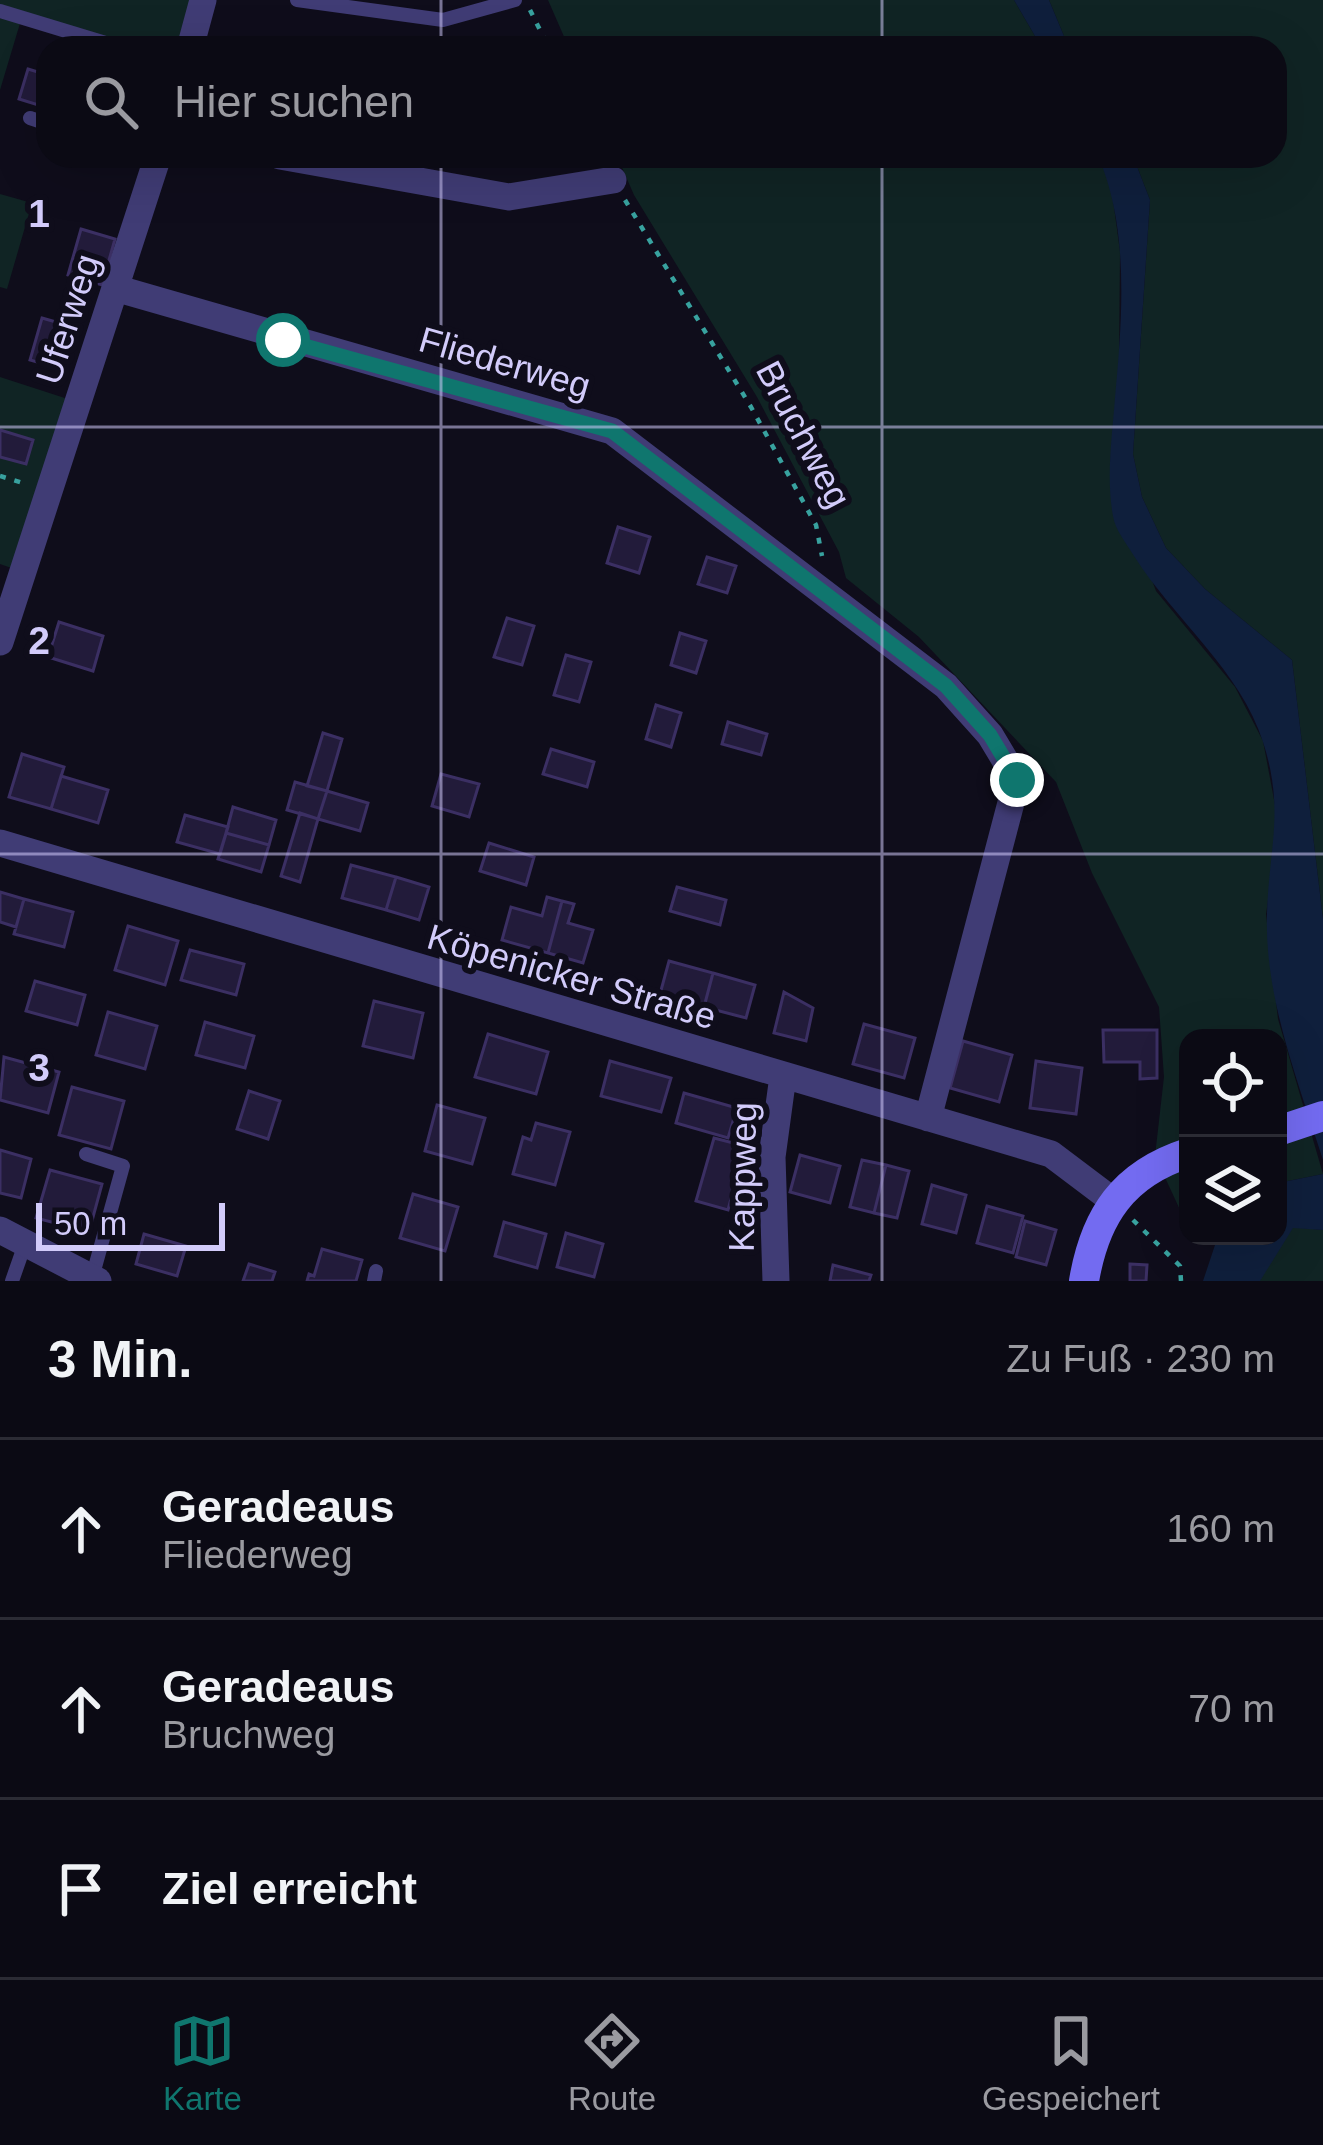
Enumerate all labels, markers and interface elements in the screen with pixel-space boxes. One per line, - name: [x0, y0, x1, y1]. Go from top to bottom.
- search box: [36, 36, 1287, 168]
- icon: search: [78, 69, 144, 135]
- text: Hier suchen: [174, 76, 414, 127]
- text: 1: [28, 192, 50, 235]
- street label: Uferweg: [27, 249, 108, 389]
- route start: [256, 313, 310, 367]
- street label: Fliederweg: [415, 319, 595, 406]
- street label: Bruchweg: [748, 354, 859, 515]
- text: 2: [28, 619, 50, 662]
- route end: [990, 753, 1044, 807]
- street label: Köpenicker Straße: [423, 916, 721, 1037]
- map controls: [1179, 1029, 1287, 1245]
- button: locate: [1179, 1029, 1287, 1137]
- text: 3: [28, 1046, 50, 1089]
- street label: Kappweg: [721, 1102, 764, 1252]
- button: layers: [1179, 1137, 1287, 1245]
- scale bar: [36, 1197, 225, 1250]
- text: 50 m: [54, 1205, 127, 1242]
- text: 3 Min.: [48, 1331, 193, 1388]
- text: Zu Fuß · 230 m: [1006, 1337, 1275, 1380]
- text: Geradeaus: [162, 1481, 395, 1532]
- icon: ahead: [48, 1496, 114, 1562]
- text: 160 m: [1167, 1507, 1275, 1550]
- text: Fliederweg: [162, 1533, 353, 1576]
- text: Geradeaus: [162, 1661, 395, 1712]
- icon: ahead: [48, 1676, 114, 1742]
- text: 70 m: [1188, 1687, 1275, 1730]
- text: Bruchweg: [162, 1713, 335, 1756]
- icon: arrive: [48, 1856, 114, 1922]
- text: Ziel erreicht: [162, 1863, 417, 1914]
- tab: Karte: [163, 2008, 242, 2118]
- tab: Route: [568, 2008, 656, 2118]
- tab: Gespeichert: [982, 2008, 1160, 2118]

